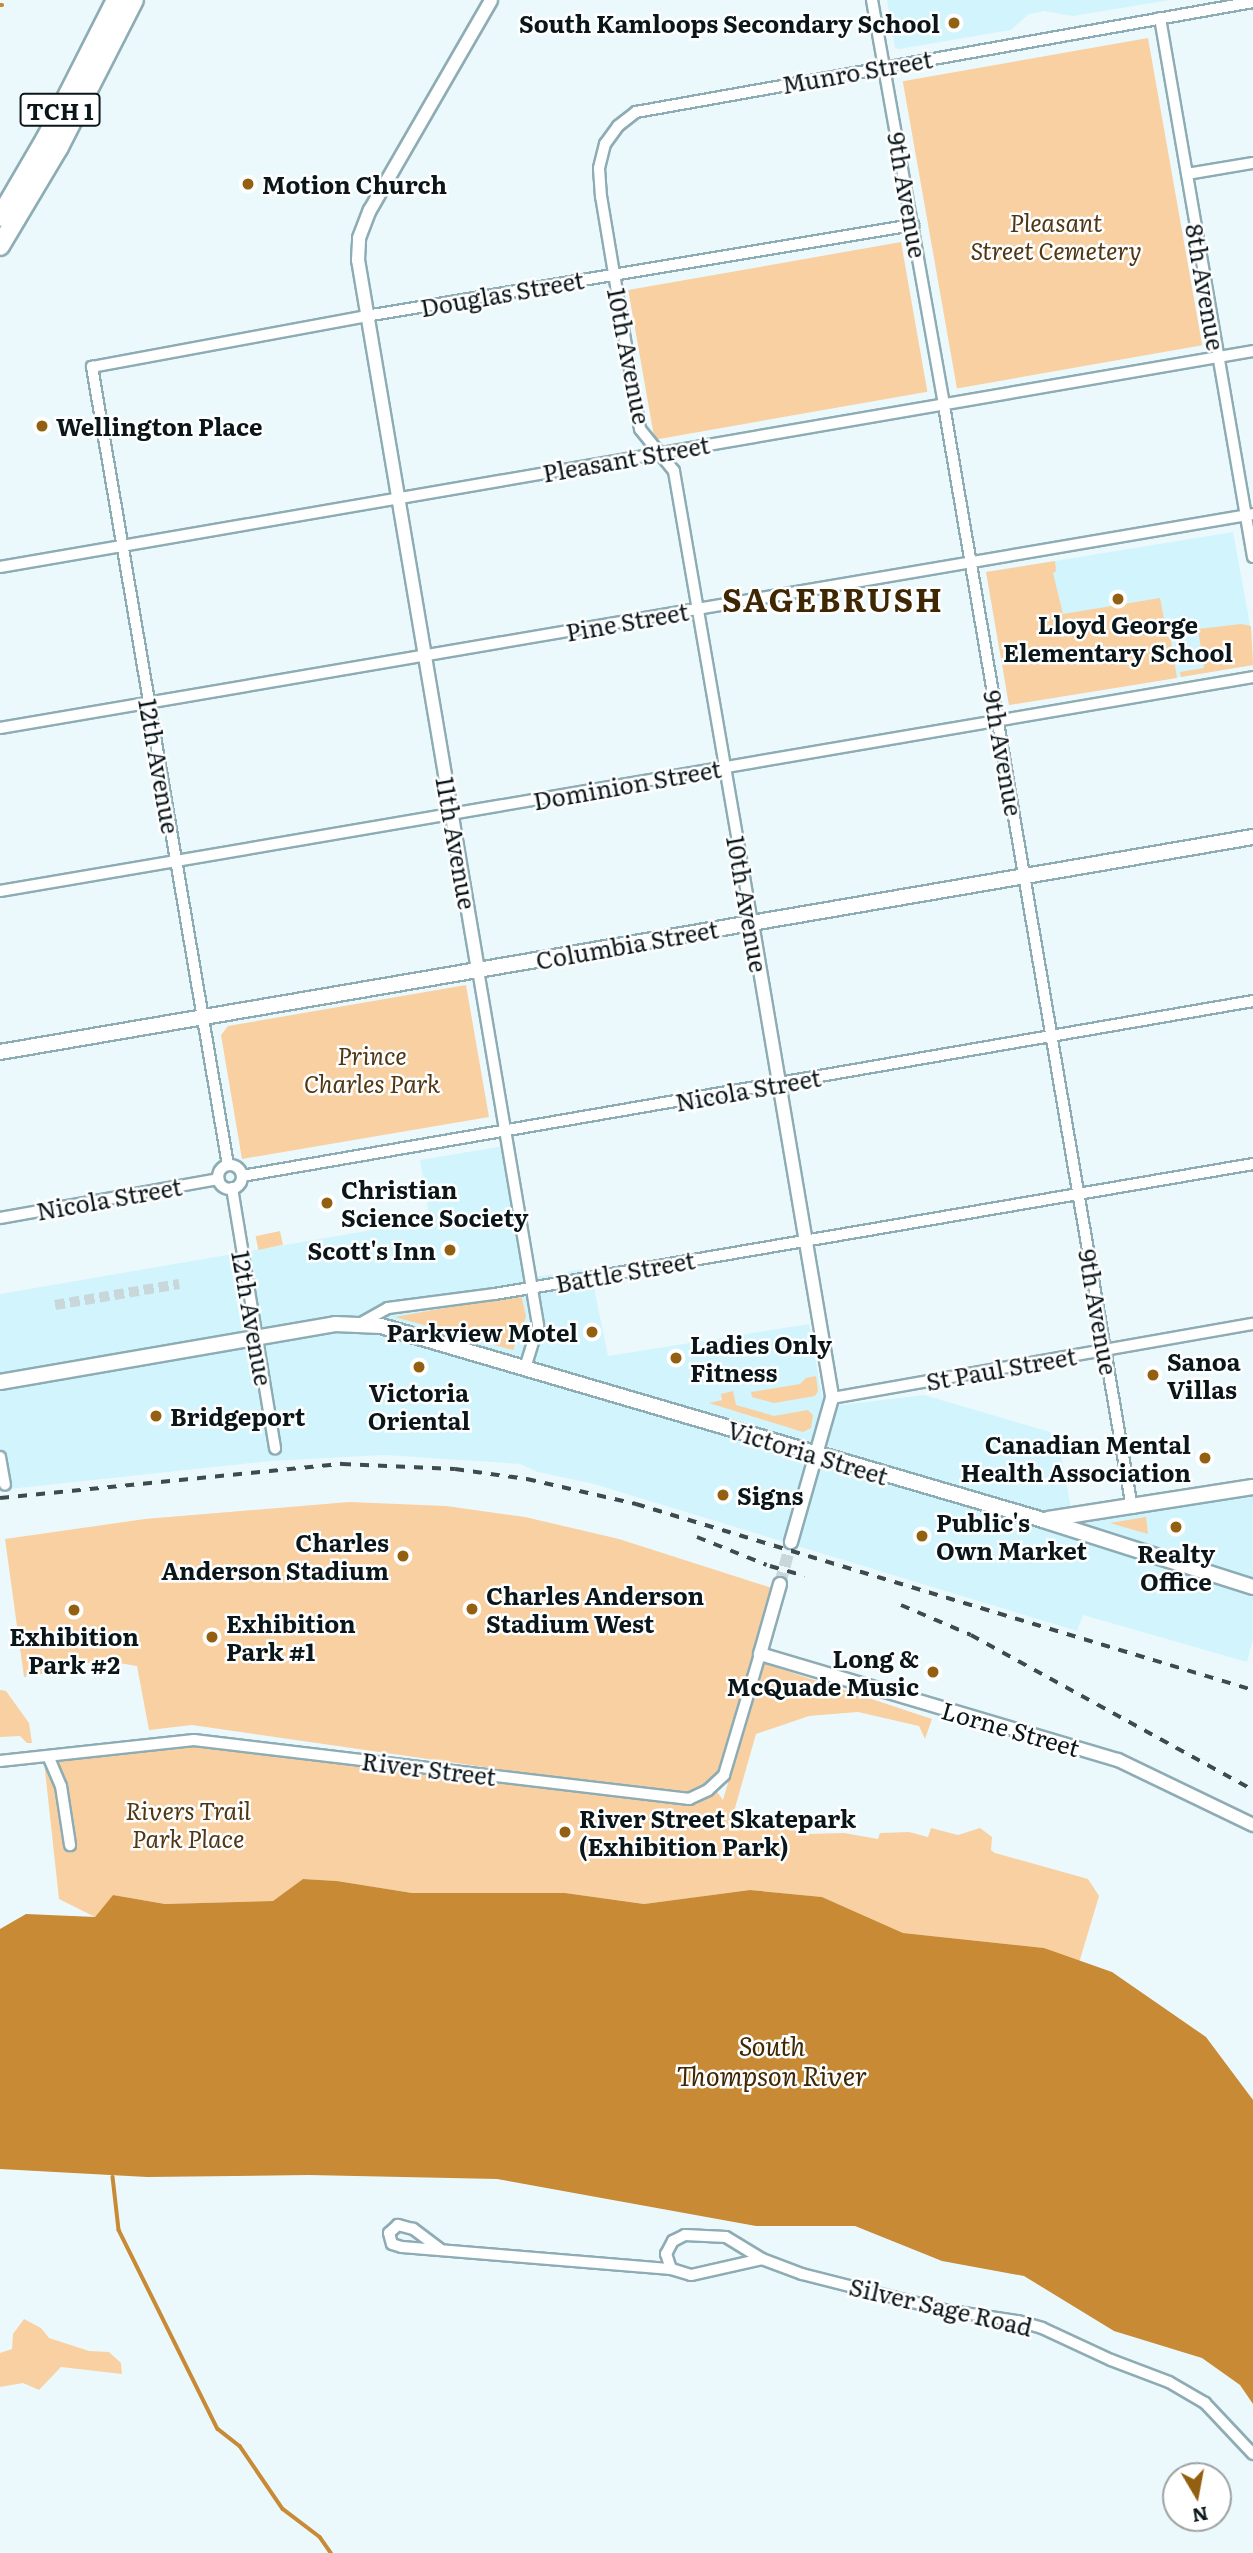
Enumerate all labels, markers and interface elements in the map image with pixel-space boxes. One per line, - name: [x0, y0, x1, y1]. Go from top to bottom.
- place label: South Kamloops Secondary School: [519, 9, 940, 37]
- marker: South Kamloops Secondary School: [946, 15, 962, 31]
- street label: Munro Street: [779, 44, 935, 98]
- road number: TCH 1: [18, 90, 102, 130]
- street label: 9th Avenue: [883, 130, 933, 260]
- place label: Motion Church: [262, 170, 447, 198]
- marker: Motion Church: [240, 176, 256, 192]
- park label: Pleasant Street Cemetery: [970, 208, 1142, 264]
- street label: 8th Avenue: [1181, 222, 1231, 352]
- street label: Douglas Street: [418, 264, 586, 322]
- street label: 10th Avenue: [603, 285, 657, 427]
- place label: Wellington Place: [56, 412, 263, 440]
- marker: Wellington Place: [34, 418, 50, 434]
- street label: Pleasant Street: [540, 429, 712, 487]
- district label: SAGEBRUSH: [723, 579, 943, 617]
- marker: Lloyd George Elementary School: [1110, 591, 1126, 607]
- street label: Pine Street: [563, 596, 691, 646]
- place label: Lloyd George Elementary School: [1003, 610, 1233, 666]
- street label: 9th Avenue: [979, 688, 1029, 818]
- street label: 12th Avenue: [134, 696, 186, 836]
- street label: Dominion Street: [531, 753, 723, 815]
- street label: 11th Avenue: [431, 774, 483, 912]
- street label: 10th Avenue: [722, 833, 774, 975]
- street label: Columbia Street: [533, 914, 721, 974]
- park label: Prince Charles Park: [304, 1041, 440, 1097]
- street label: Nicola Street: [673, 1062, 823, 1116]
- street label: Nicola Street: [34, 1171, 184, 1225]
- place label: Christian Science Society: [341, 1175, 528, 1231]
- marker: Christian Science Society: [319, 1195, 335, 1211]
- place label: Scott's Inn: [308, 1236, 436, 1264]
- marker: Scott's Inn: [442, 1242, 458, 1258]
- street label: Battle Street: [553, 1245, 697, 1297]
- street label: 9th Avenue: [1074, 1247, 1124, 1377]
- street label: 12th Avenue: [227, 1248, 279, 1388]
- place label: Parkview Motel: [387, 1318, 578, 1346]
- marker: Parkview Motel: [584, 1324, 600, 1340]
- place label: Ladies Only Fitness: [690, 1330, 832, 1386]
- street label: St Paul Street: [924, 1341, 1078, 1395]
- place label: Sanoa Villas: [1167, 1347, 1241, 1403]
- marker: Ladies Only Fitness: [668, 1350, 684, 1366]
- marker: Victoria Oriental: [411, 1359, 427, 1375]
- marker: Sanoa Villas: [1145, 1367, 1161, 1383]
- place label: Victoria Oriental: [368, 1378, 470, 1434]
- place label: Bridgeport: [170, 1402, 305, 1430]
- marker: Bridgeport: [148, 1408, 164, 1424]
- street label: Victoria Street: [724, 1414, 892, 1490]
- place label: Canadian Mental Health Association: [961, 1430, 1191, 1486]
- marker: Canadian Mental Health Association: [1197, 1450, 1213, 1466]
- place label: Signs: [737, 1481, 803, 1509]
- marker: Signs: [715, 1487, 731, 1503]
- place label: Public's Own Market: [936, 1508, 1087, 1564]
- marker: Realty Office: [1168, 1519, 1184, 1535]
- place label: Charles Anderson Stadium: [161, 1528, 389, 1584]
- marker: Public's Own Market: [914, 1528, 930, 1544]
- place label: Realty Office: [1137, 1539, 1215, 1595]
- marker: Charles Anderson Stadium: [395, 1548, 411, 1564]
- place label: Charles Anderson Stadium West: [486, 1581, 704, 1637]
- marker: Charles Anderson Stadium West: [464, 1601, 480, 1617]
- marker: Exhibition Park #2: [66, 1602, 82, 1618]
- place label: Exhibition Park #1: [226, 1609, 356, 1665]
- place label: Exhibition Park #2: [9, 1622, 139, 1678]
- marker: Exhibition Park #1: [204, 1629, 220, 1645]
- place label: Long & McQuade Music: [727, 1644, 919, 1700]
- marker: Long & McQuade Music: [925, 1664, 941, 1680]
- street label: Lorne Street: [939, 1695, 1083, 1761]
- street label: River Street: [360, 1745, 498, 1791]
- park label: Rivers Trail Park Place: [125, 1796, 251, 1852]
- place label: River Street Skatepark (Exhibition Park): [579, 1804, 856, 1860]
- marker: River Street Skatepark (Exhibition Park): [557, 1824, 573, 1840]
- water label: South Thompson River: [677, 2029, 867, 2090]
- street label: Silver Sage Road: [847, 2271, 1035, 2341]
- north arrow: [1162, 2462, 1232, 2532]
- text: N: [1190, 2501, 1211, 2531]

